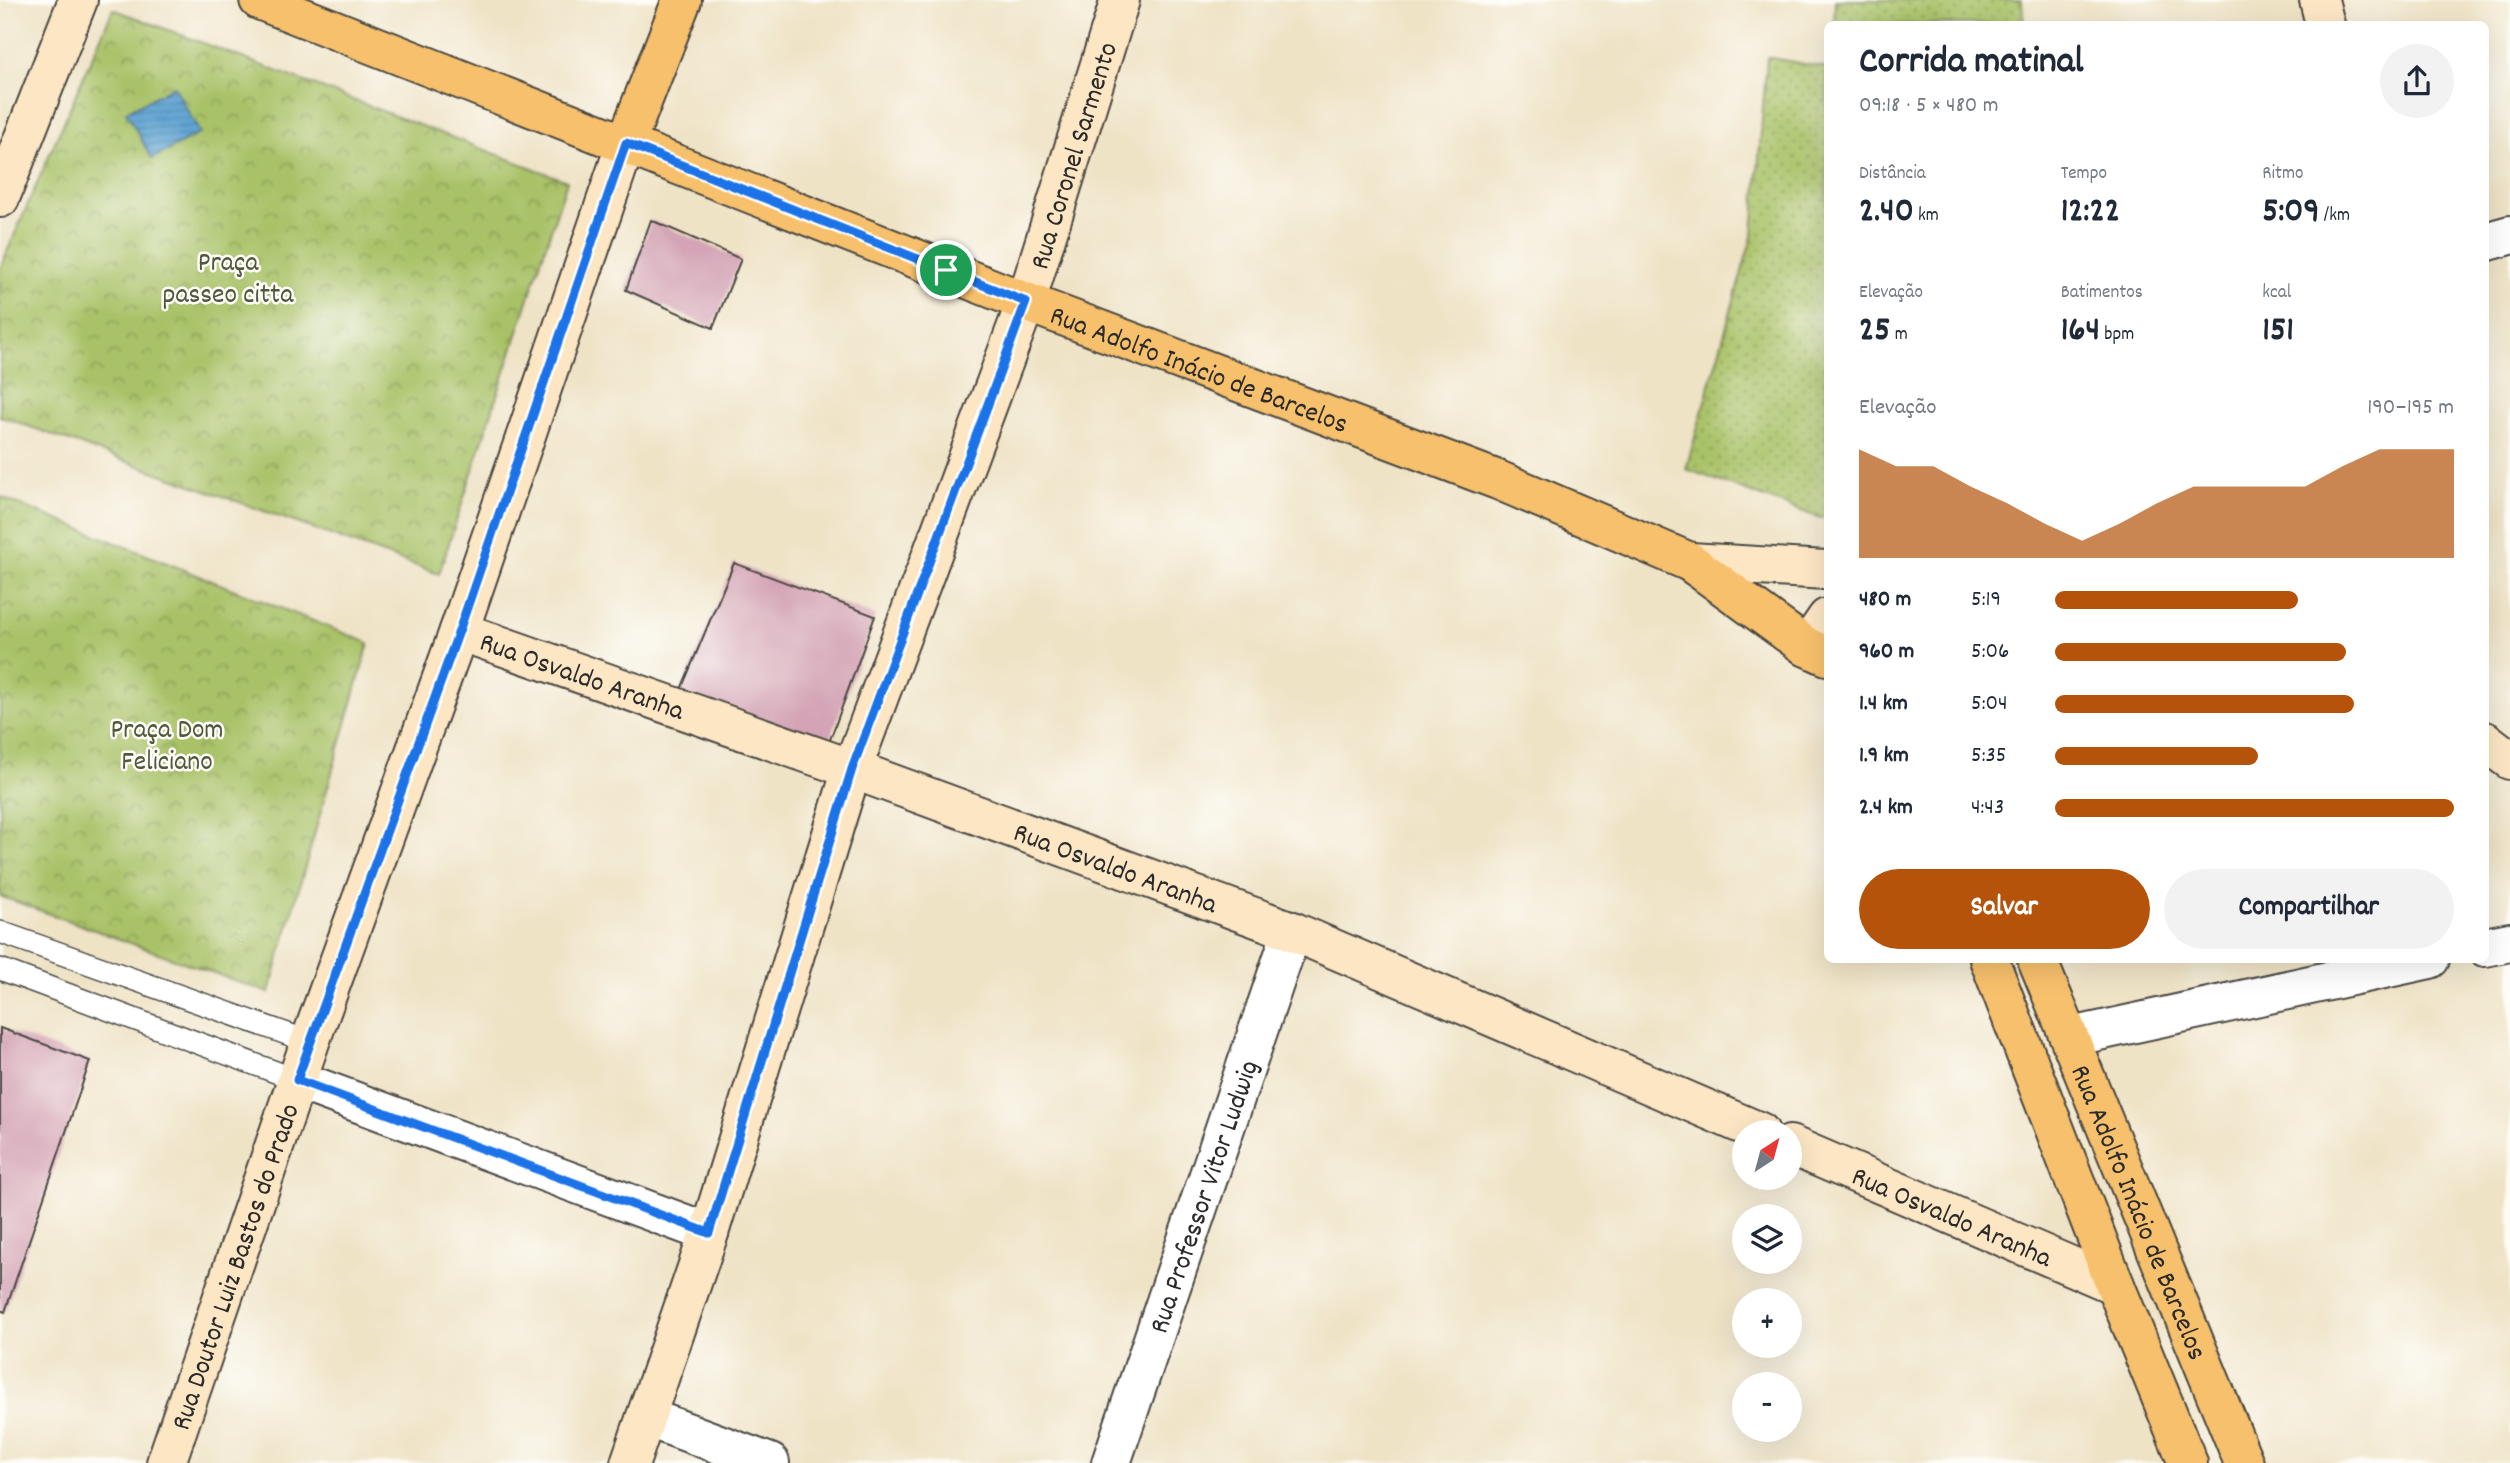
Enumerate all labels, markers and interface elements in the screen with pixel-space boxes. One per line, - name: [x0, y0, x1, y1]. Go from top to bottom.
- text: Corrida matinal: [1859, 36, 2084, 91]
- street label: Rua Coronel Sarmento: [1022, 38, 1131, 275]
- button: share: [2380, 44, 2454, 118]
- text: 09:18 · 5 × 480 m: [1859, 90, 1998, 123]
- text: Distância: [1859, 161, 1926, 188]
- text: Tempo: [2061, 161, 2107, 188]
- text: Ritmo: [2262, 161, 2304, 188]
- text: 2.40: [1859, 188, 1914, 238]
- text: 12:22: [2061, 188, 2120, 238]
- text: 5:09: [2262, 188, 2319, 238]
- text: km: [1914, 203, 1939, 230]
- text: /km: [2319, 203, 2350, 230]
- pin: [916, 240, 976, 300]
- park label: Praça passeo citta: [163, 245, 294, 317]
- icon: arrive: [927, 251, 965, 289]
- text: Elevação: [1859, 280, 1923, 307]
- text: Batimentos: [2061, 280, 2143, 307]
- text: kcal: [2262, 280, 2291, 307]
- street label: Rua Adolfo Inácio de Barcelos: [1043, 298, 1353, 447]
- text: 25: [1859, 307, 1891, 357]
- text: 164: [2061, 307, 2100, 357]
- text: 151: [2262, 307, 2294, 357]
- text: m: [1891, 322, 1908, 349]
- text: bpm: [2100, 322, 2134, 349]
- text: Elevação: [1859, 392, 1936, 425]
- text: 190–195 m: [2367, 392, 2454, 425]
- text: 480 m: [1859, 584, 1911, 617]
- text: 5:19: [1971, 584, 2001, 617]
- street label: Rua Osvaldo Aranha: [473, 625, 690, 734]
- text: 960 m: [1859, 636, 1914, 669]
- text: 5:06: [1971, 636, 2009, 669]
- text: 1.4 km: [1859, 688, 1908, 721]
- text: 5:04: [1971, 688, 2008, 721]
- park label: Praça Dom Feliciano: [110, 712, 224, 784]
- text: 1.9 km: [1859, 740, 1909, 773]
- text: 5:35: [1971, 740, 2006, 773]
- text: 2.4 km: [1859, 792, 1913, 825]
- text: 4:43: [1971, 792, 2004, 825]
- street label: Rua Osvaldo Aranha: [1007, 815, 1223, 927]
- button: Salvar: [1859, 869, 2150, 949]
- button: Compartilhar: [2164, 869, 2454, 949]
- street label: Rua Professor Vitor Ludwig: [1142, 1056, 1272, 1340]
- street label: Rua Adolfo Inácio de Barcelos: [2058, 1060, 2215, 1367]
- street label: Rua Doutor Luiz Bastos do Prado: [164, 1099, 312, 1436]
- north arrow: [1732, 1120, 1802, 1190]
- map controls: [1732, 1120, 1802, 1442]
- street label: Rua Osvaldo Aranha: [1844, 1159, 2058, 1281]
- button: layers: [1732, 1204, 1802, 1274]
- button: +: [1732, 1288, 1802, 1358]
- button: −: [1732, 1372, 1802, 1442]

